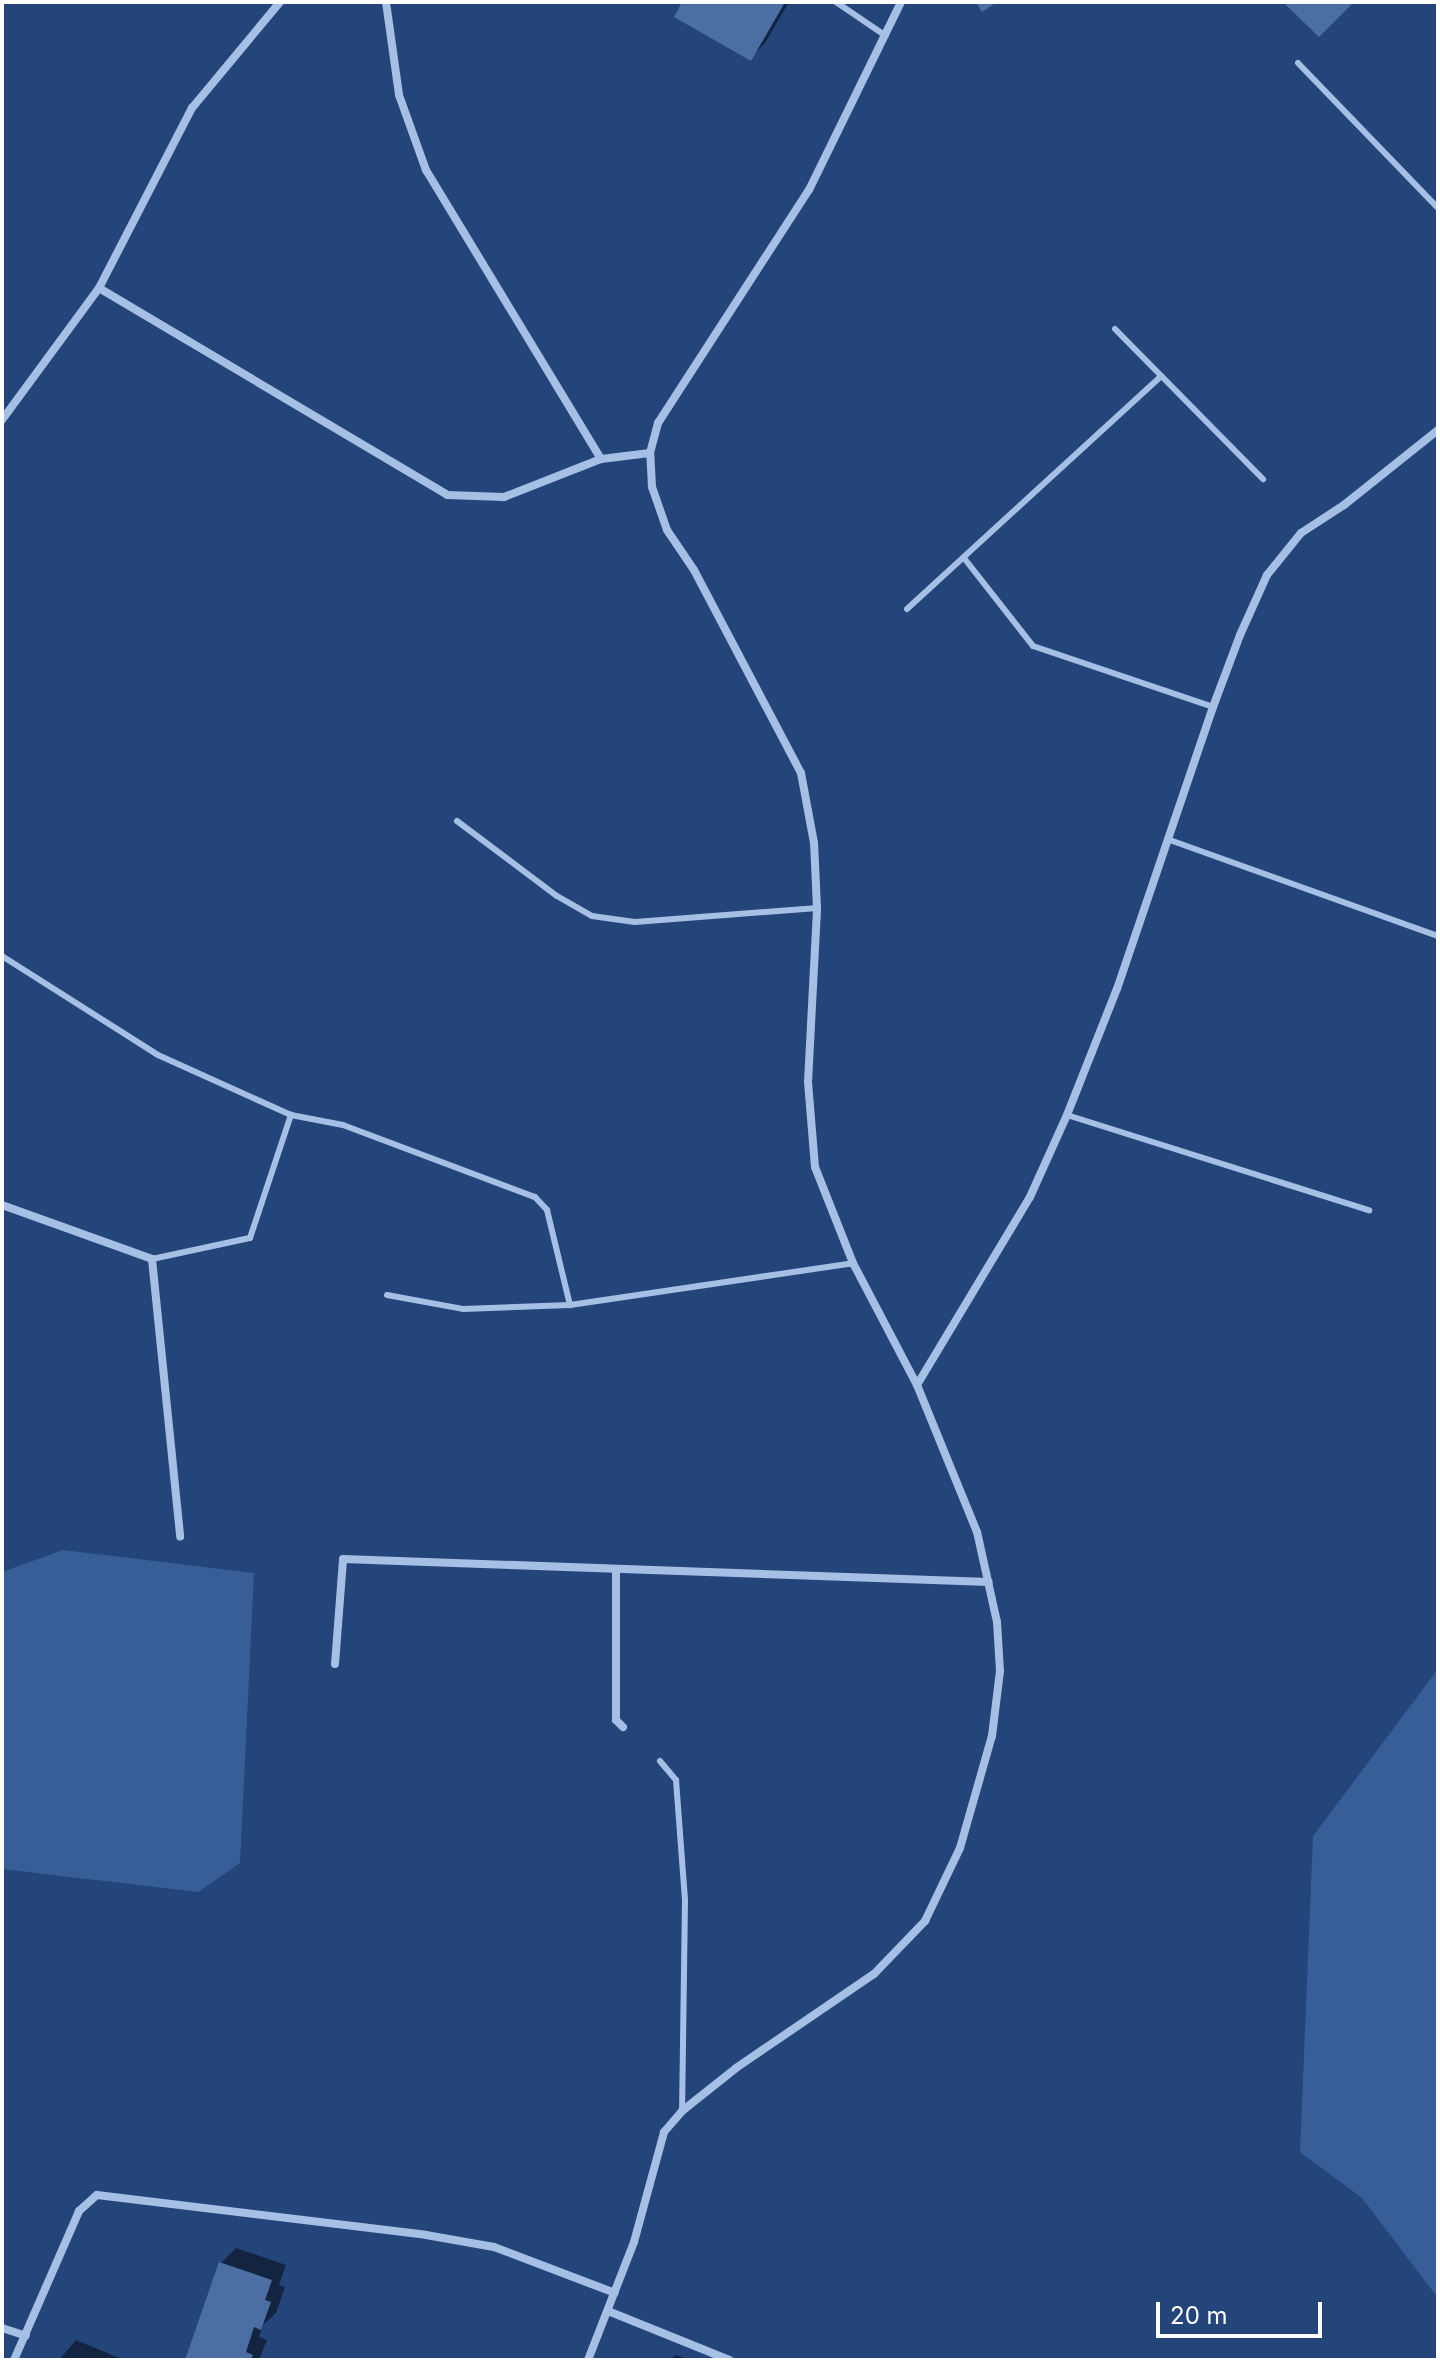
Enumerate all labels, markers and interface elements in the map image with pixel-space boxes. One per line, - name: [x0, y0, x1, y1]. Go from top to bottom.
- scale bar: [1160, 2286, 1326, 2336]
- text: 20 m: [1170, 2301, 1228, 2330]

